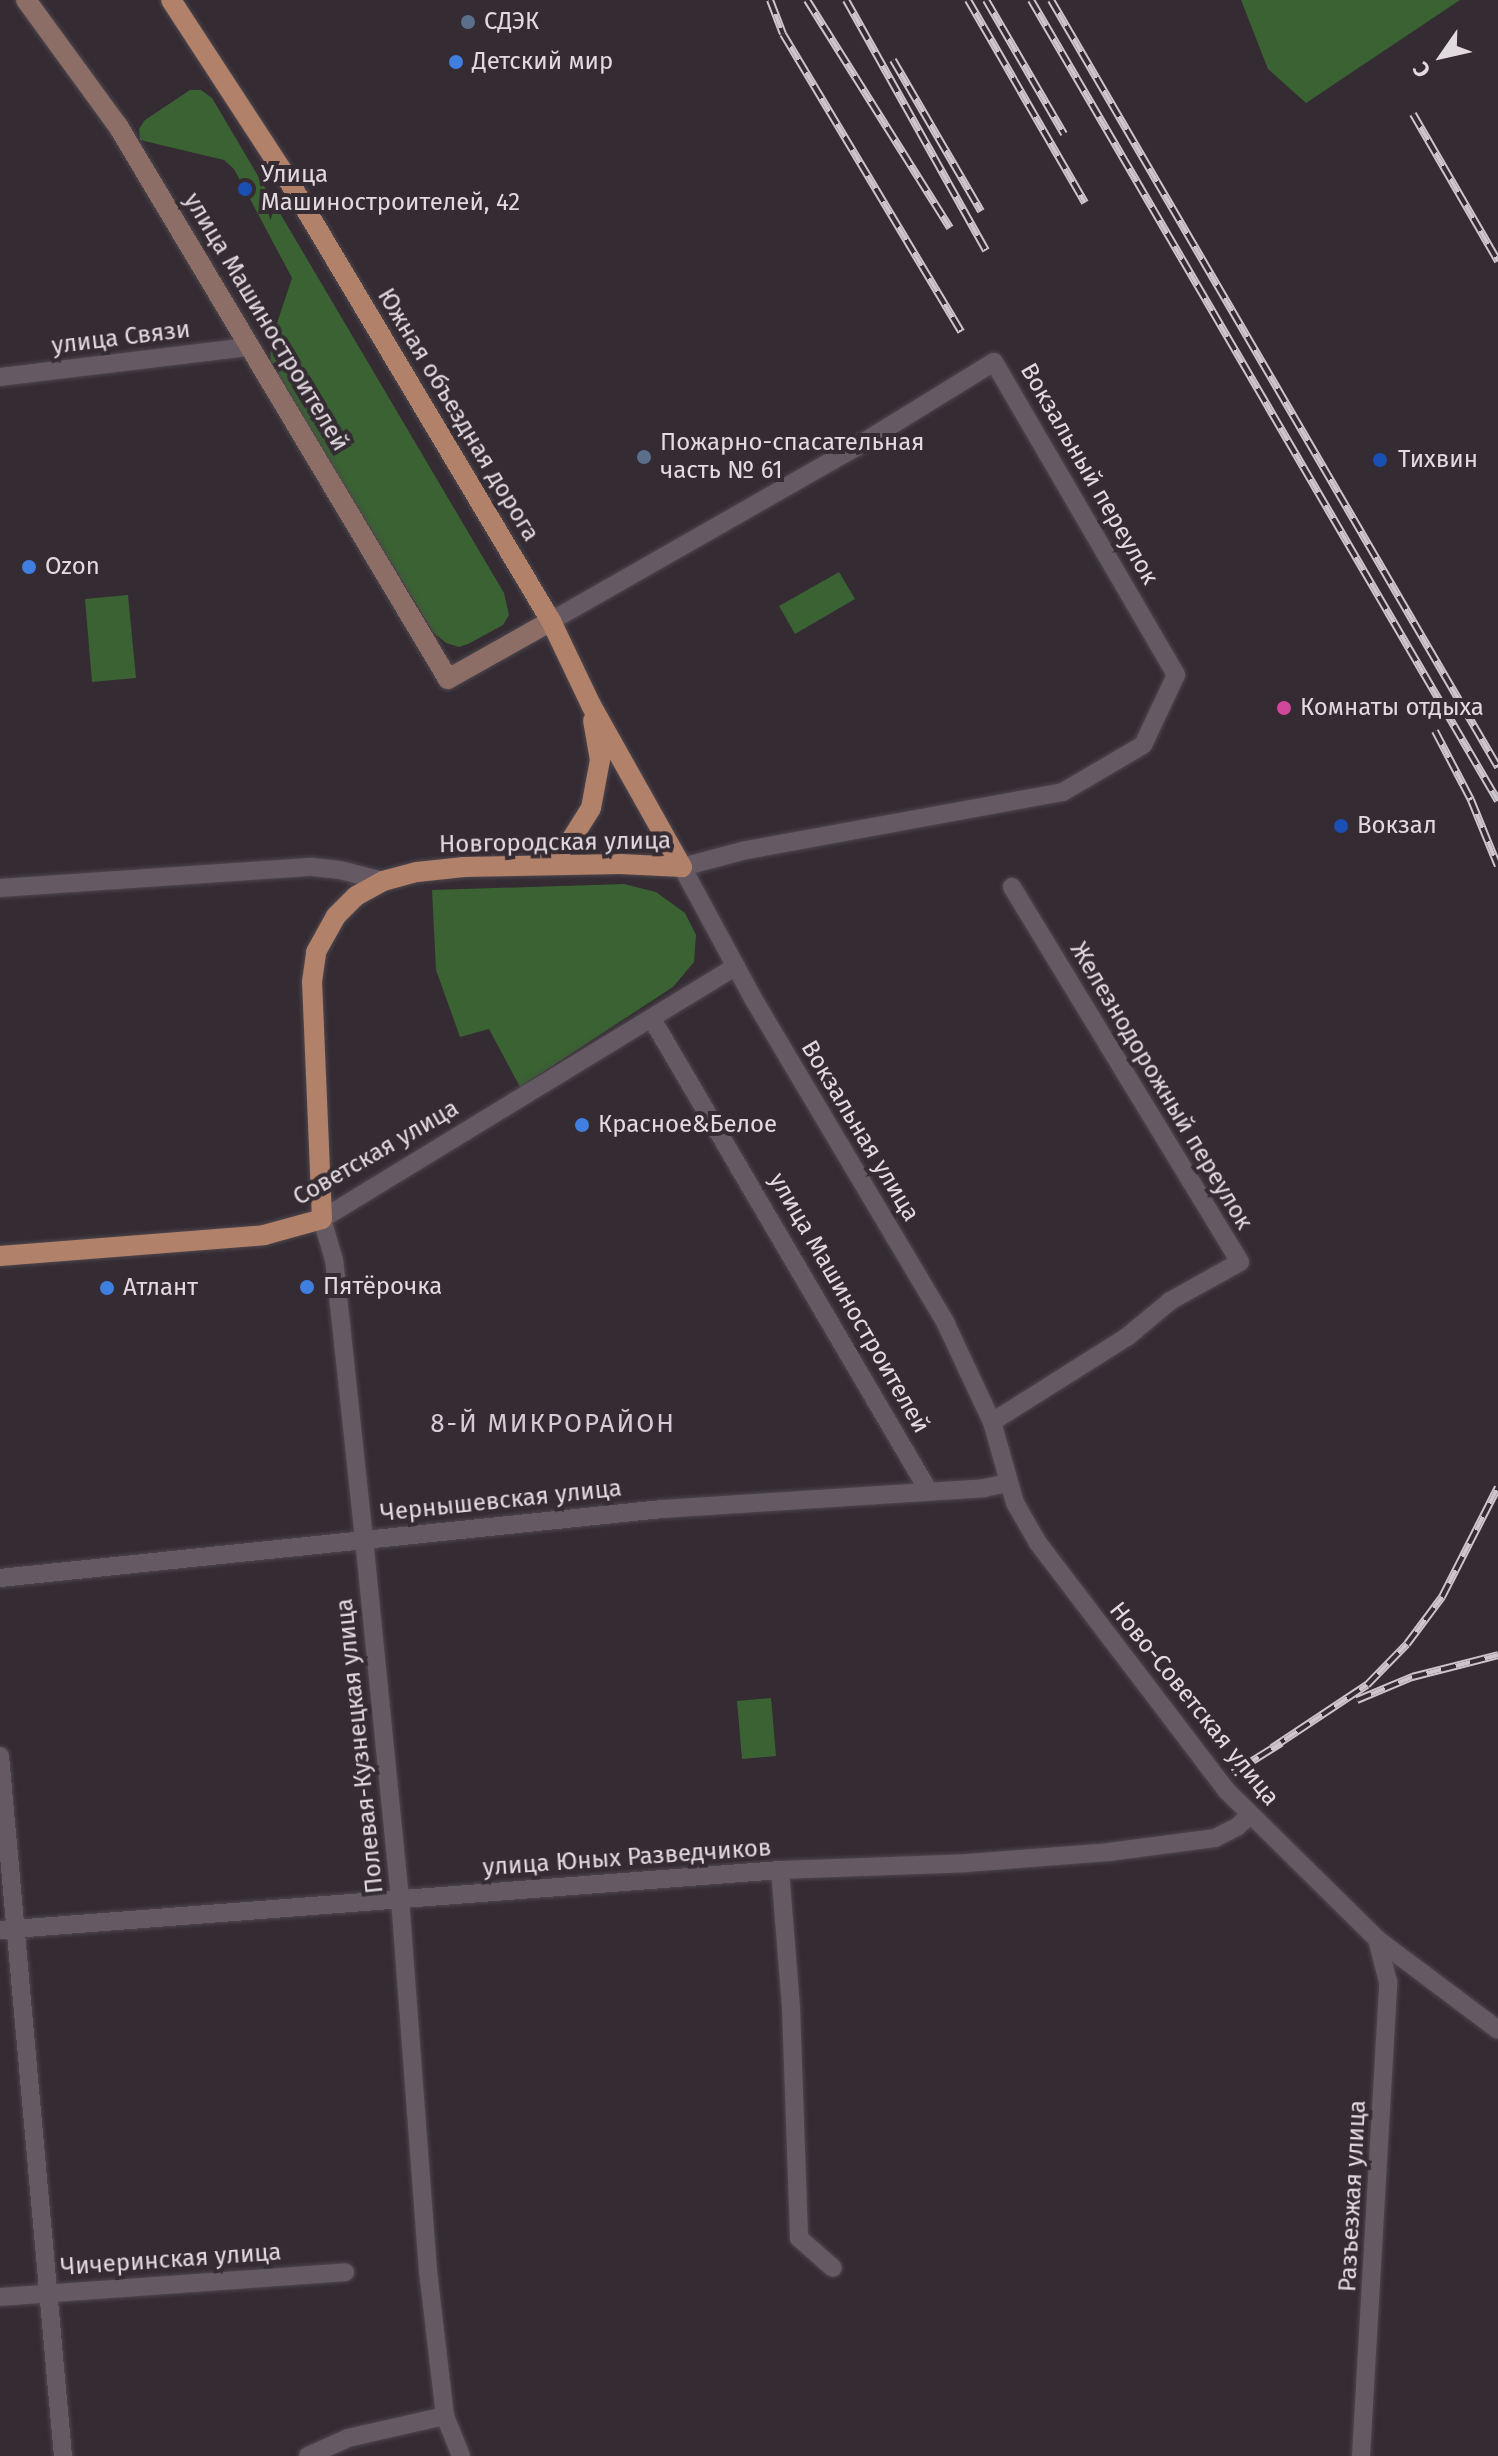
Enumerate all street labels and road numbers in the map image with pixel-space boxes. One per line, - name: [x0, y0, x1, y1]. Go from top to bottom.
- street label: улица Машиностроителей: [177, 188, 355, 456]
- street label: Южная объездная дорога: [371, 283, 545, 547]
- street label: улица Связи: [50, 315, 192, 361]
- street label: Вокзальный переулок: [1014, 358, 1164, 590]
- street label: Новгородская улица: [439, 827, 671, 859]
- street label: Железнодорожный переулок: [1064, 937, 1258, 1235]
- street label: Вокзальная улица: [795, 1035, 925, 1227]
- street label: Советская улица: [288, 1094, 464, 1212]
- street label: улица Машиностроителей: [763, 1168, 935, 1438]
- street label: Чернышевская улица: [379, 1474, 623, 1528]
- street label: Ново-Советская улица: [1103, 1596, 1285, 1812]
- street label: Полевая-Кузнецкая улица: [330, 1597, 390, 1895]
- street label: улица Юных Разведчиков: [482, 1834, 772, 1882]
- street label: Разъезжая улица: [1334, 2099, 1372, 2293]
- street label: Чичеринская улица: [60, 2238, 282, 2282]

